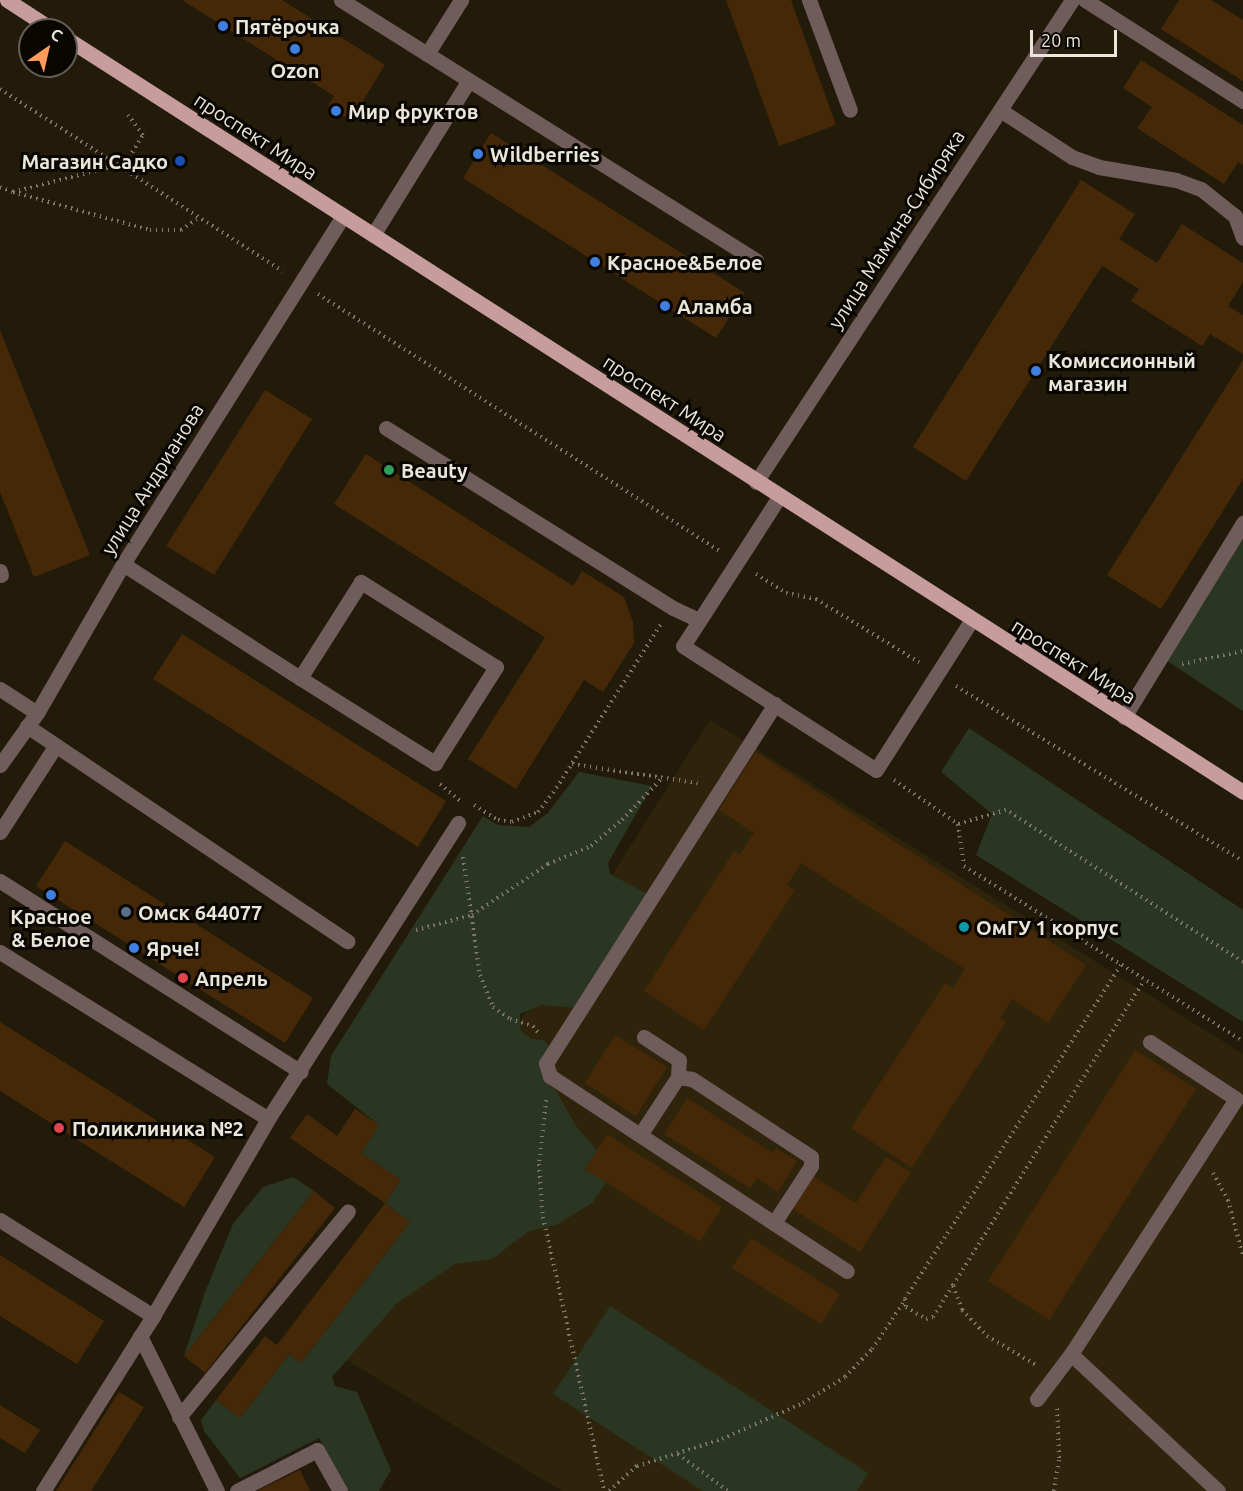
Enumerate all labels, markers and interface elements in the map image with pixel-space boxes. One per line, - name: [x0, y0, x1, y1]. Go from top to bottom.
- place label: Пятёрочка: [235, 14, 340, 38]
- north arrow: [18, 18, 78, 78]
- scale bar: [1033, 18, 1120, 56]
- marker: Пятёрочка: [216, 19, 230, 33]
- text: С: [48, 24, 66, 45]
- text: 20 m: [1041, 30, 1081, 50]
- marker: Ozon: [288, 42, 302, 56]
- place label: Ozon: [270, 58, 320, 82]
- street label: проспект Мира: [190, 87, 322, 185]
- place label: Мир фруктов: [348, 99, 479, 123]
- marker: Мир фруктов: [329, 104, 343, 118]
- street label: улица Мамина-Сибиряка: [823, 125, 969, 333]
- place label: Wildberries: [490, 142, 600, 166]
- marker: Wildberries: [471, 147, 485, 161]
- place label: Магазин Садко: [21, 149, 168, 173]
- marker: Магазин Садко: [173, 154, 187, 168]
- place label: Красное&Белое: [607, 250, 762, 274]
- marker: Красное&Белое: [588, 255, 602, 269]
- place label: Аламба: [677, 294, 752, 318]
- marker: Аламба: [658, 299, 672, 313]
- place label: Комиссионный магазин: [1048, 348, 1196, 395]
- street label: проспект Мира: [599, 349, 731, 447]
- marker: Комиссионный магазин: [1029, 364, 1043, 378]
- street label: улица Андрианова: [96, 399, 208, 559]
- place label: Beauty: [401, 458, 468, 482]
- marker: Beauty: [382, 463, 396, 477]
- street label: проспект Мира: [1008, 613, 1140, 709]
- marker: Красное & Белое: [44, 888, 58, 902]
- place label: Омск 644077: [138, 900, 262, 924]
- place label: Красное & Белое: [10, 904, 92, 951]
- marker: Омск 644077: [119, 905, 133, 919]
- place label: ОмГУ 1 корпус: [976, 915, 1119, 939]
- marker: ОмГУ 1 корпус: [957, 920, 971, 934]
- place label: Ярче!: [146, 936, 200, 960]
- marker: Ярче!: [127, 941, 141, 955]
- place label: Апрель: [195, 966, 268, 990]
- marker: Апрель: [176, 971, 190, 985]
- place label: Поликлиника №2: [72, 1116, 244, 1140]
- marker: Поликлиника №2: [50, 1119, 68, 1137]

